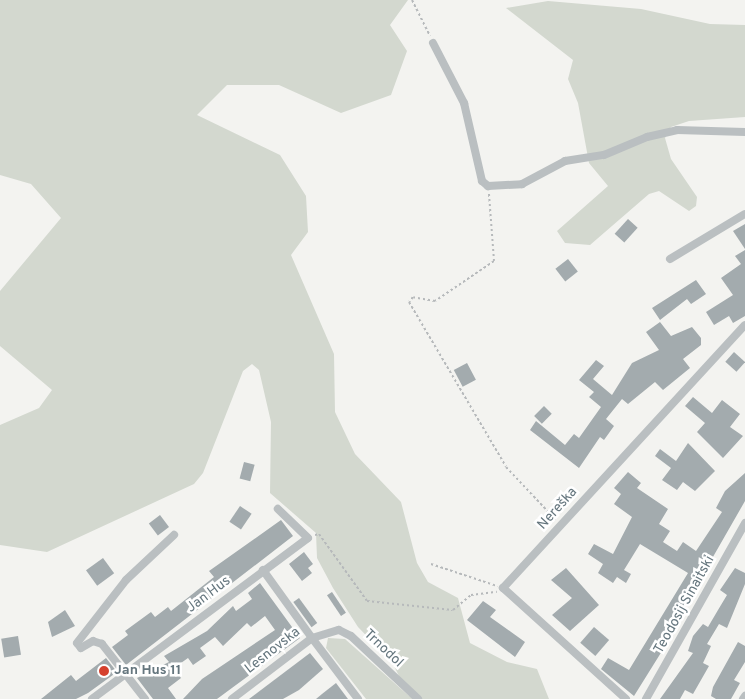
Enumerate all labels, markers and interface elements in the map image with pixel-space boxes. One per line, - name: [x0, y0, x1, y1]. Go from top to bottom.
- street label: Nereška: [535, 484, 581, 534]
- street label: Teodosij Sinaitski: [651, 553, 719, 657]
- street label: Jan Hus: [184, 573, 234, 617]
- street label: Lesnovska: [242, 624, 304, 678]
- street label: Trnodol: [360, 627, 406, 671]
- place label: Jan Hus 11: [114, 663, 181, 679]
- marker: Jan Hus 11: [98, 665, 110, 677]

